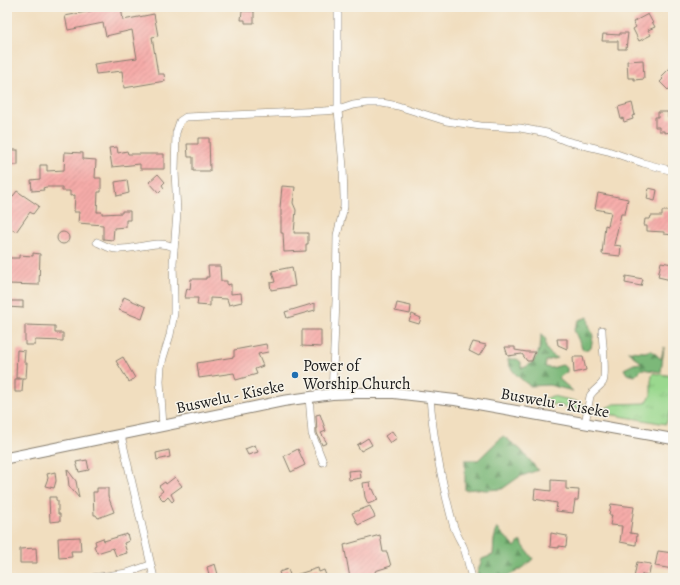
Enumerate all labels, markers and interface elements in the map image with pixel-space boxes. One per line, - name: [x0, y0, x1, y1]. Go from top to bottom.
- place label: Power of Worship Church: [302, 355, 411, 395]
- marker: Power of Worship Church: [290, 370, 300, 380]
- street label: Buswelu - Kiseke: [174, 375, 286, 419]
- street label: Buswelu - Kiseke: [499, 383, 611, 423]

